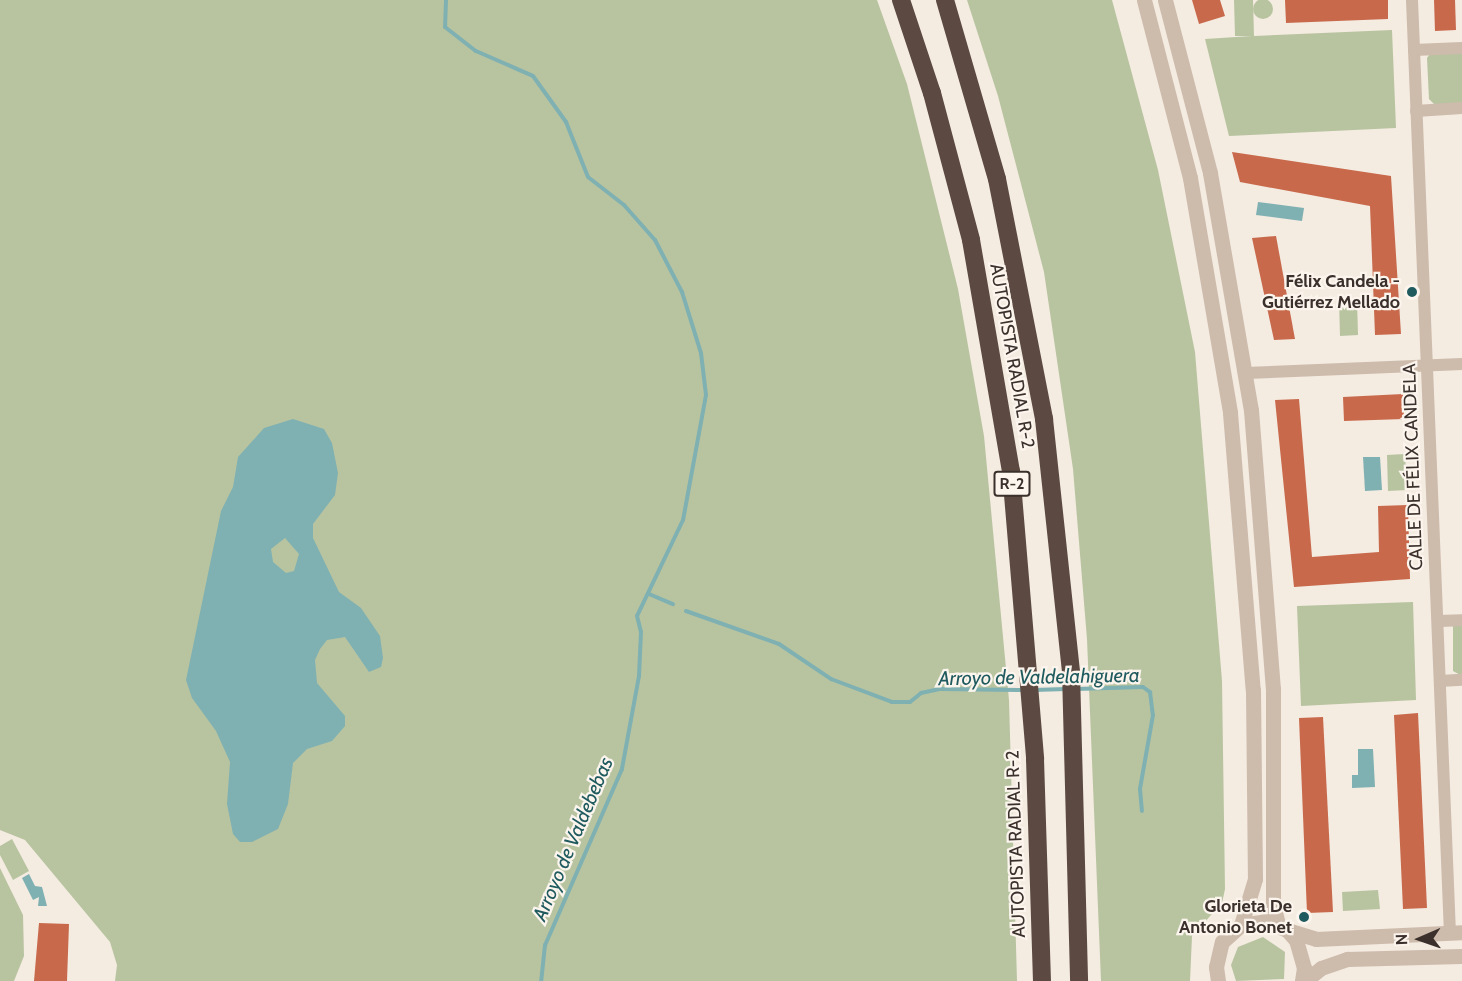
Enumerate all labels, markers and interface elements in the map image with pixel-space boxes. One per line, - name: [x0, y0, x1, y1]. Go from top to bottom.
- street label: AUTOPISTA RADIAL R-2: [985, 262, 1039, 450]
- place label: Félix Candela - Gutiérrez Mellado: [1262, 271, 1400, 314]
- marker: Félix Candela - Gutiérrez Mellado: [1405, 285, 1419, 299]
- street label: CALLE DE FÉLIX CANDELA: [1399, 363, 1427, 571]
- road number: R-2: [992, 471, 1032, 497]
- water label: Arroyo de Valdelahiguera: [938, 663, 1140, 691]
- street label: AUTOPISTA RADIAL R-2: [1002, 750, 1030, 938]
- water label: Arroyo de Valdebebas: [528, 754, 618, 924]
- place label: Glorieta De Antonio Bonet: [1179, 896, 1292, 938]
- north arrow: [1390, 909, 1450, 969]
- marker: Glorieta De Antonio Bonet: [1297, 910, 1311, 924]
- text: N: [1392, 934, 1411, 946]

